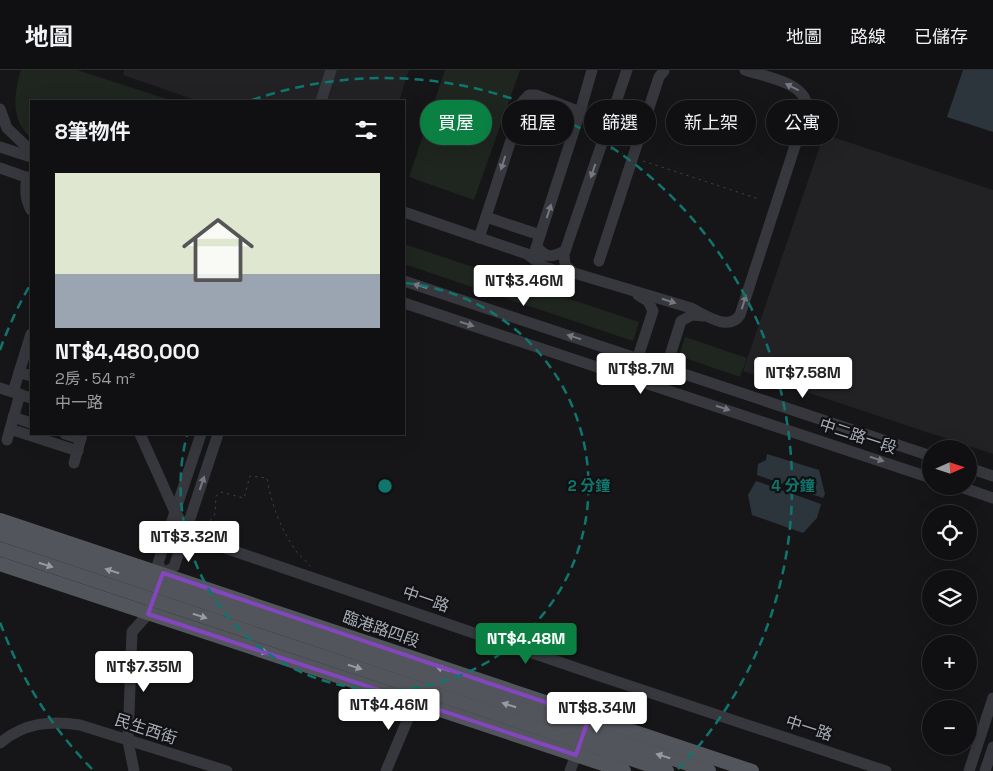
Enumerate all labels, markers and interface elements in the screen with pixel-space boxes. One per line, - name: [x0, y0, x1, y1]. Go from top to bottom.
- text: 地圖: [25, 21, 73, 52]
- text: 地圖: [786, 25, 822, 48]
- text: 路線: [850, 25, 886, 48]
- text: 已儲存: [914, 25, 968, 48]
- one-way arrow: [784, 83, 799, 91]
- chip: 買屋: [420, 100, 492, 145]
- chip: 租屋: [502, 100, 574, 145]
- chip: 篩選: [584, 100, 656, 145]
- chip: 新上架: [666, 100, 756, 145]
- chip: 公寓: [766, 100, 838, 145]
- icon: filters: [352, 116, 380, 144]
- text: 8筆物件: [55, 118, 131, 145]
- one-way arrow: [499, 156, 507, 171]
- one-way arrow: [589, 164, 596, 179]
- one-way arrow: [546, 203, 554, 218]
- icon: home: [173, 205, 263, 295]
- pin: NT$3.46M: [472, 264, 576, 307]
- text: NT$3.46M: [485, 270, 563, 291]
- one-way arrow: [412, 282, 427, 289]
- one-way arrow: [740, 294, 748, 309]
- one-way arrow: [662, 297, 677, 305]
- one-way arrow: [459, 321, 474, 328]
- one-way arrow: [566, 333, 581, 341]
- text: NT$4,480,000: [55, 338, 200, 365]
- pin: NT$8.7M: [595, 352, 687, 395]
- pin: NT$7.58M: [751, 356, 855, 399]
- text: NT$8.7M: [608, 358, 674, 379]
- text: NT$7.58M: [765, 362, 841, 383]
- text: 2房 · 54 m²: [55, 368, 135, 389]
- text: 中一路: [55, 392, 103, 413]
- one-way arrow: [715, 405, 730, 413]
- street label: 中二路一段: [817, 414, 899, 458]
- north arrow: [922, 440, 978, 495]
- map controls: [922, 440, 977, 755]
- one-way arrow: [869, 456, 884, 464]
- one-way arrow: [199, 475, 206, 490]
- text: 2 分鐘: [568, 476, 610, 495]
- text: 4 分鐘: [771, 476, 815, 495]
- centre of rings: [376, 477, 394, 495]
- button: locate: [922, 505, 977, 560]
- pin: NT$3.32M: [137, 520, 241, 563]
- text: NT$3.32M: [150, 526, 228, 547]
- one-way arrow: [39, 561, 54, 569]
- one-way arrow: [104, 567, 119, 575]
- button: layers: [922, 570, 977, 625]
- street label: 中一路: [400, 581, 452, 617]
- street label: 臨港路四段: [340, 606, 422, 652]
- one-way arrow: [193, 613, 208, 620]
- pin: NT$4.48M: [474, 622, 578, 665]
- text: NT$4.48M: [487, 628, 565, 649]
- button: +: [922, 635, 977, 690]
- one-way arrow: [254, 647, 269, 655]
- pin: NT$7.35M: [92, 650, 196, 693]
- text: NT$7.35M: [106, 656, 182, 677]
- one-way arrow: [347, 664, 362, 672]
- one-way arrow: [436, 664, 451, 672]
- pin: NT$4.46M: [337, 688, 441, 731]
- pin: NT$8.34M: [545, 692, 649, 734]
- text: NT$4.46M: [350, 694, 428, 715]
- text: NT$8.34M: [558, 697, 636, 718]
- one-way arrow: [501, 700, 516, 708]
- button: −: [922, 700, 977, 755]
- street label: 民生西街: [112, 709, 180, 749]
- street label: 中一路: [783, 711, 835, 745]
- one-way arrow: [655, 751, 670, 759]

